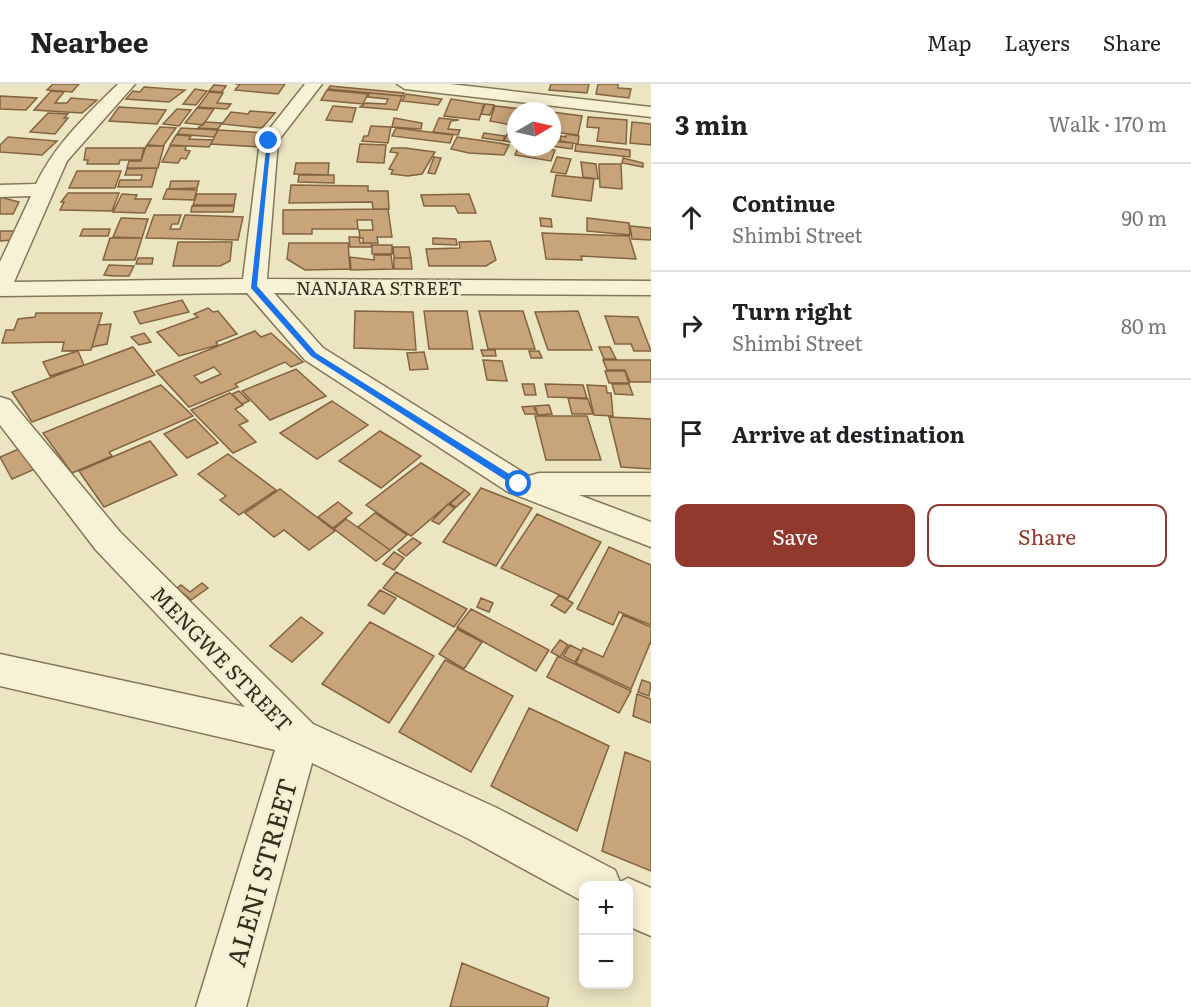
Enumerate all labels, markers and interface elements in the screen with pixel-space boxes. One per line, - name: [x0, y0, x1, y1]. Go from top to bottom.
- text: Nearbee: [30, 20, 149, 62]
- text: Map: [927, 26, 972, 57]
- text: Layers: [1005, 26, 1070, 57]
- text: Share: [1103, 26, 1161, 57]
- north arrow: [507, 102, 561, 156]
- text: 3 min: [675, 104, 748, 143]
- text: Walk · 170 m: [1049, 108, 1167, 138]
- route end: [255, 127, 281, 153]
- text: Continue: [732, 186, 835, 219]
- icon: ahead: [675, 201, 708, 234]
- text: 90 m: [1122, 202, 1167, 232]
- text: Shimbi Street: [732, 219, 863, 249]
- street label: NANJARA STREET: [296, 274, 462, 301]
- text: Turn right: [732, 294, 852, 327]
- icon: right: [675, 309, 708, 342]
- text: 80 m: [1121, 310, 1167, 340]
- text: Shimbi Street: [732, 327, 863, 357]
- icon: arrive: [675, 417, 708, 450]
- text: Arrive at destination: [732, 417, 965, 450]
- route start: [505, 470, 531, 496]
- button: Save: [675, 504, 915, 567]
- button: Share: [927, 504, 1167, 567]
- street label: MENGWE STREET: [145, 578, 301, 738]
- street label: ALENI STREET: [214, 773, 306, 971]
- map controls: [579, 881, 633, 989]
- button: +: [579, 881, 633, 935]
- button: −: [579, 935, 633, 989]

